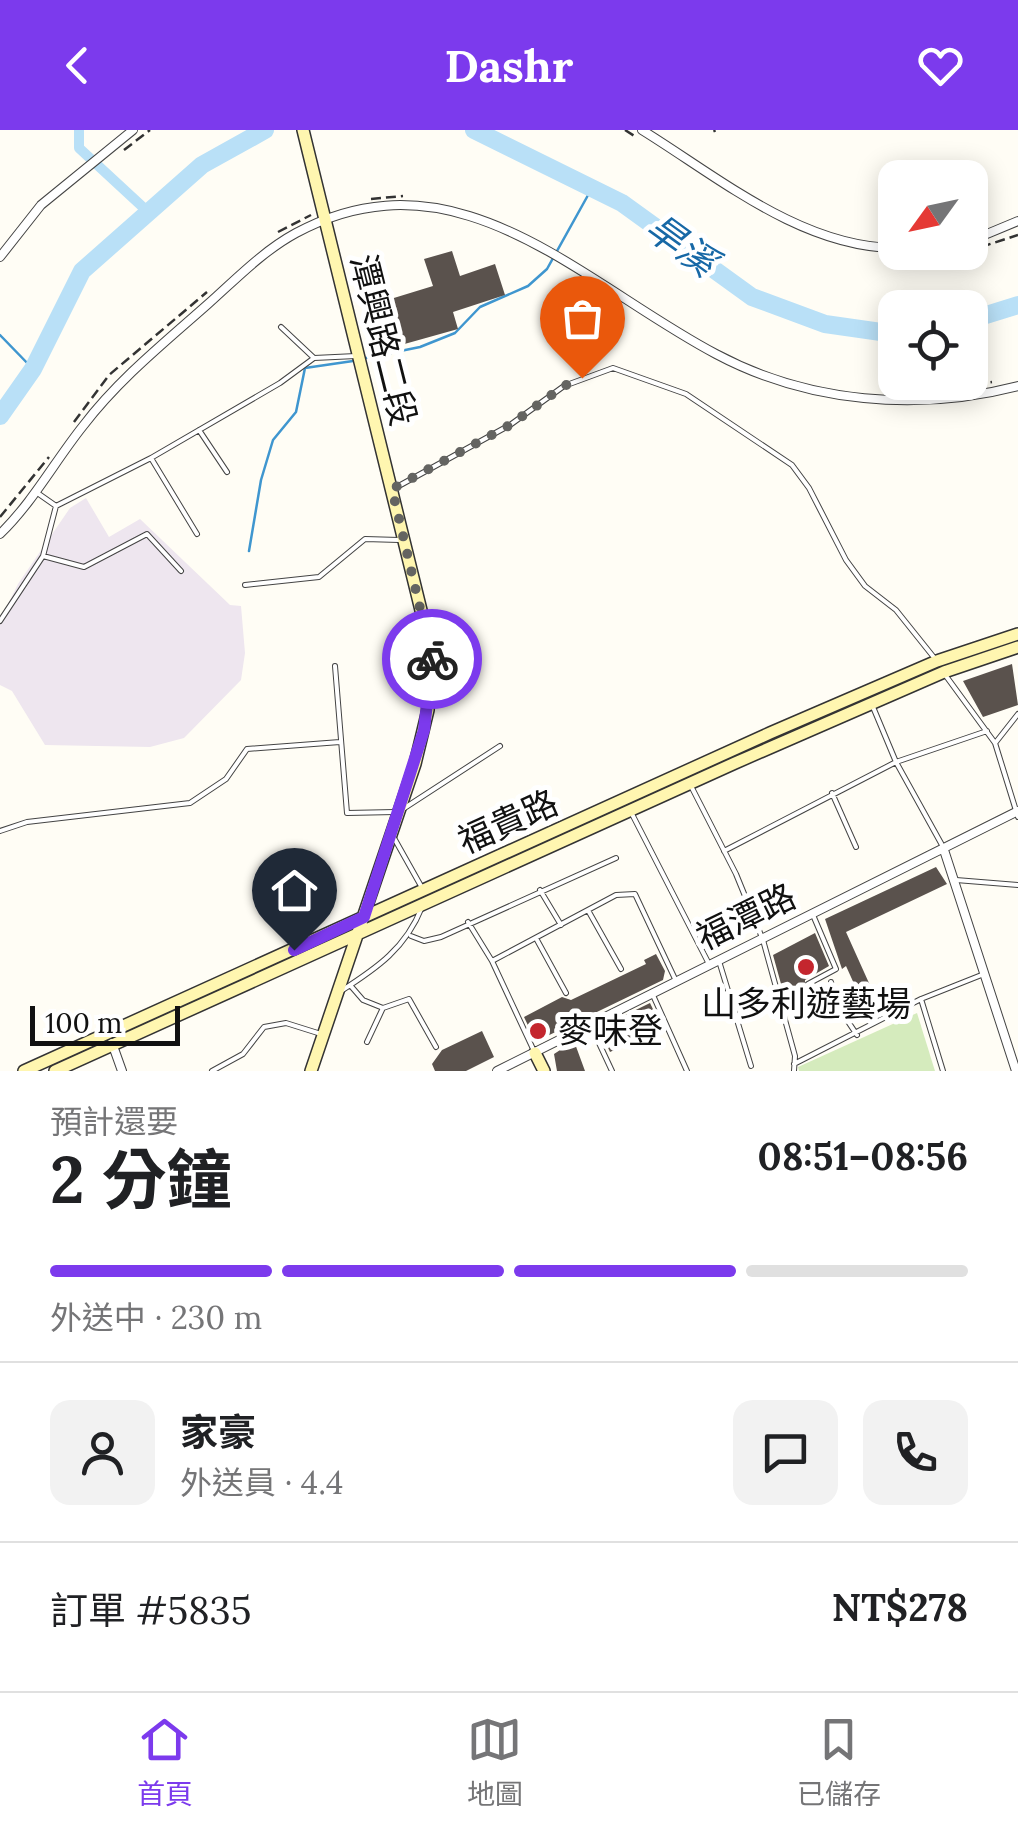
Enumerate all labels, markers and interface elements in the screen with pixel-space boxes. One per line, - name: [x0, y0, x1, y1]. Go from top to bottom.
- text: Dashr: [445, 37, 573, 94]
- icon: back: [50, 38, 105, 93]
- icon: heart: [913, 38, 968, 93]
- north arrow: [878, 160, 988, 270]
- map controls: [878, 160, 988, 400]
- water label: 旱溪: [637, 202, 730, 289]
- street label: 潭興路二段: [340, 250, 426, 430]
- pin: [540, 276, 625, 379]
- button: locate: [878, 290, 988, 400]
- icon: bag: [555, 291, 610, 346]
- courier: [382, 609, 482, 709]
- icon: bike: [405, 632, 460, 687]
- street label: 福貴路: [451, 780, 565, 863]
- pin: [252, 848, 337, 951]
- icon: home: [267, 863, 322, 918]
- street label: 福潭路: [689, 873, 803, 960]
- marker: 山多利遊藝場: [795, 956, 817, 978]
- place label: 山多利遊藝場: [701, 981, 911, 1026]
- scale bar: [30, 1001, 180, 1046]
- text: 100 m: [45, 1005, 122, 1041]
- place label: 麥味登: [558, 1008, 663, 1053]
- marker: 麥味登: [527, 1020, 549, 1042]
- text: 預計還要: [50, 1101, 178, 1142]
- text: 08:51–08:56: [757, 1132, 968, 1180]
- text: 2 分鐘: [50, 1138, 232, 1221]
- text: 外送中 · 230 m: [50, 1297, 262, 1338]
- button: person: [50, 1400, 155, 1505]
- button: chat: [733, 1400, 838, 1505]
- button: phone: [863, 1400, 968, 1505]
- text: 家豪: [180, 1408, 256, 1456]
- text: 外送員 · 4.4: [180, 1462, 343, 1503]
- text: NT$278: [832, 1583, 968, 1631]
- text: 訂單 #5835: [50, 1586, 251, 1634]
- tab: 首頁: [137, 1712, 193, 1812]
- tab: 地圖: [467, 1712, 523, 1812]
- tab: 已儲存: [797, 1712, 881, 1812]

